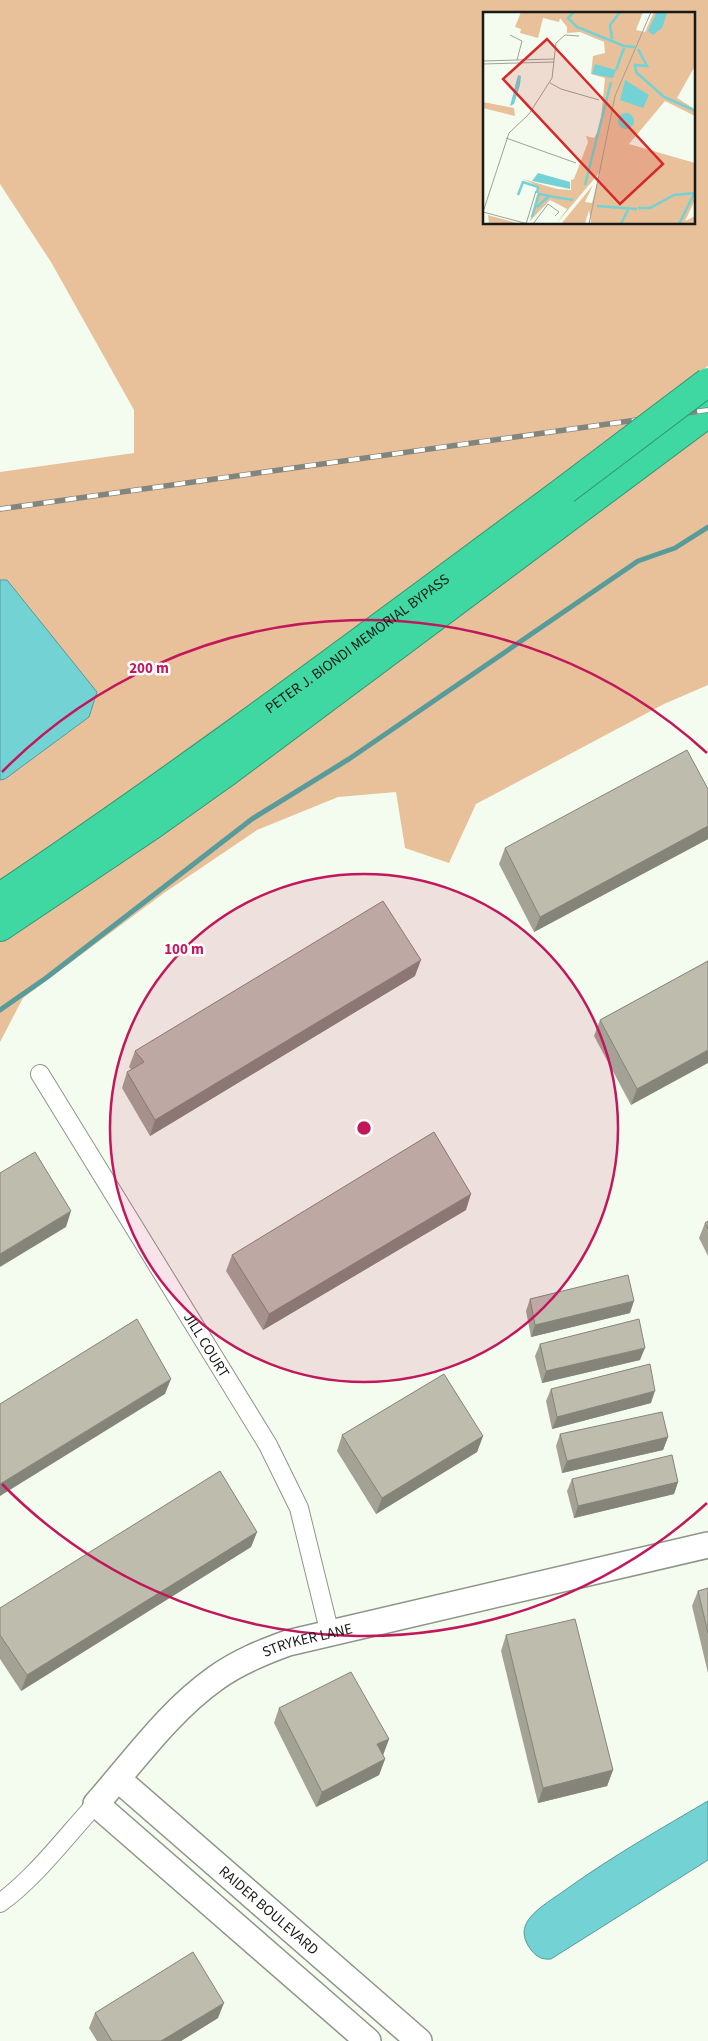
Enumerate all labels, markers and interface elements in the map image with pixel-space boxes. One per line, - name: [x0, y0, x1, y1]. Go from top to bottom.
- inset map: [483, 12, 696, 225]
- street label: PETER J. BIONDI MEMORIAL BYPASS: [261, 569, 454, 718]
- text: 200 m: [129, 658, 169, 679]
- text: 100 m: [164, 939, 204, 960]
- centre of rings: [355, 1119, 373, 1137]
- street label: JILL COURT: [178, 1308, 235, 1381]
- street label: STRYKER LANE: [259, 1618, 355, 1662]
- street label: RAIDER BOULEVARD: [214, 1861, 323, 1960]

